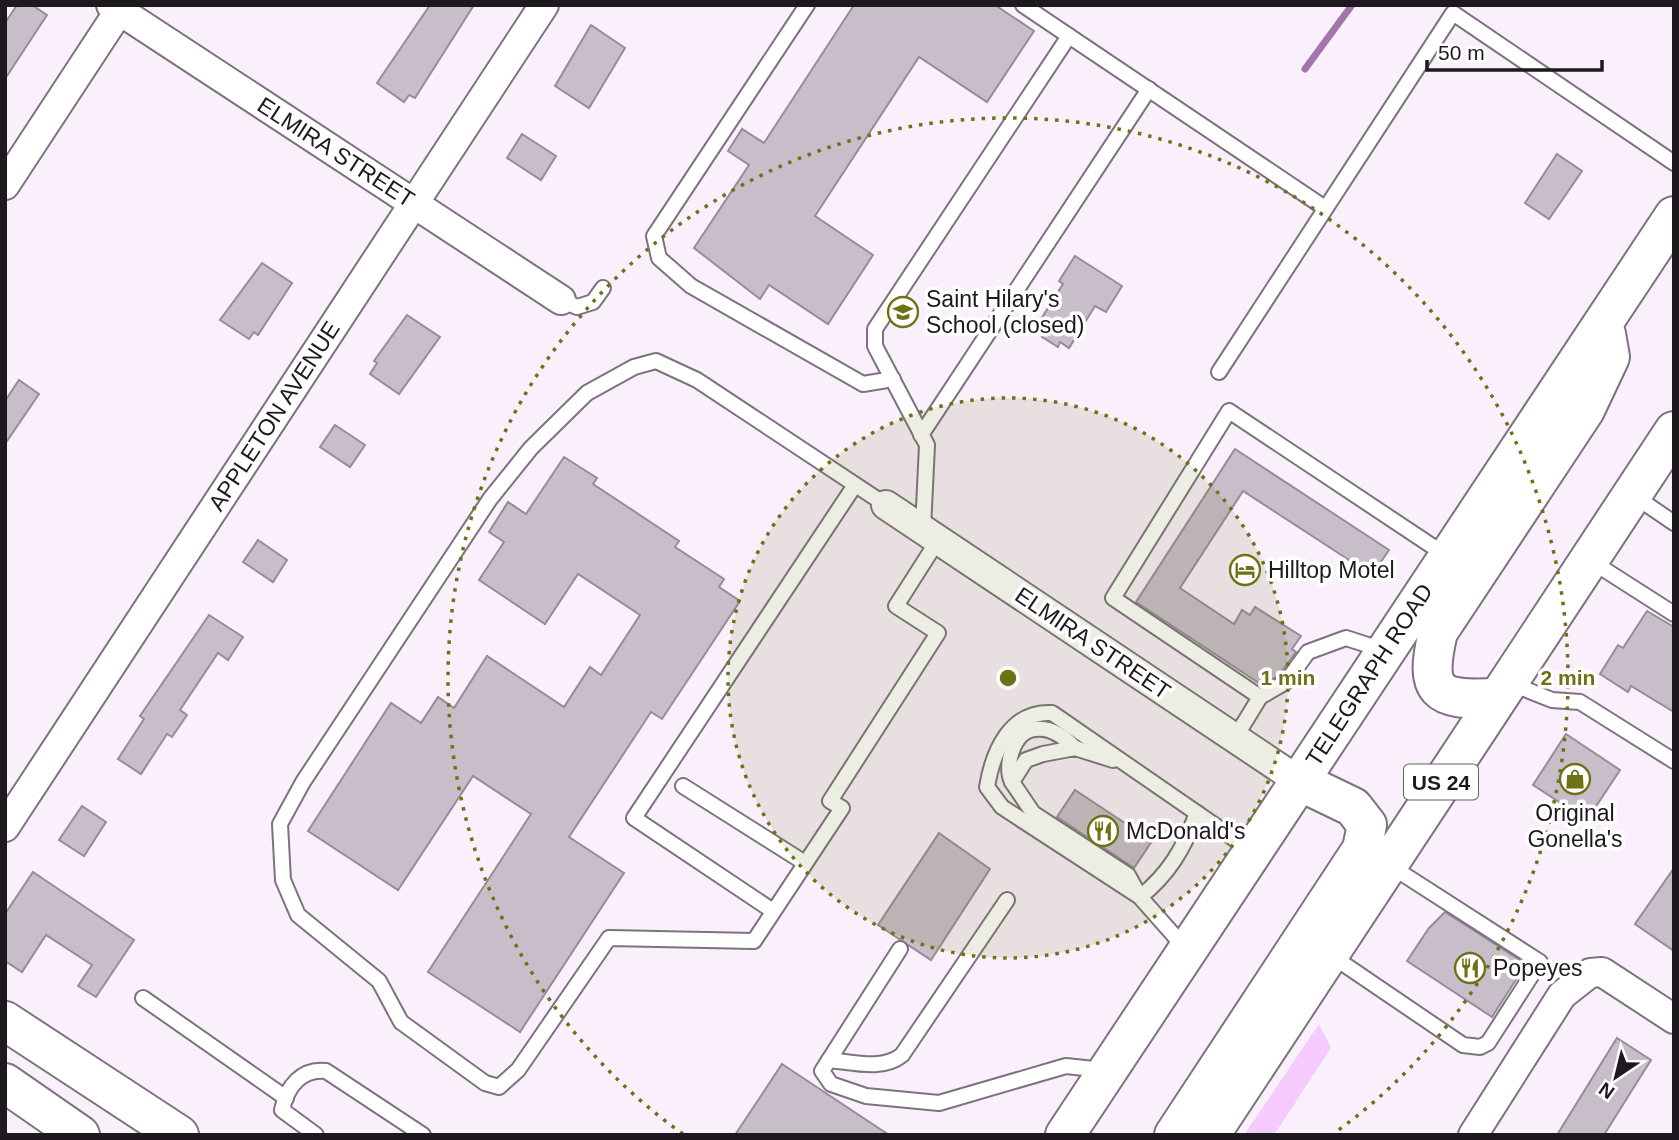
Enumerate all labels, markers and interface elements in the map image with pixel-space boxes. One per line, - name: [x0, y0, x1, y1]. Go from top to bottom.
- scale bar: [1427, 28, 1602, 72]
- text: 50 m: [1438, 41, 1485, 64]
- street label: ELMIRA STREET: [253, 92, 419, 212]
- place label: Saint Hilary's School (closed): [926, 286, 1085, 338]
- school or university icon: Saint Hilary's School (closed): [886, 295, 920, 329]
- street label: APPLETON AVENUE: [203, 317, 345, 515]
- hotel icon: Hilltop Motel: [1228, 553, 1262, 587]
- place label: Hilltop Motel: [1268, 557, 1395, 583]
- street label: TELEGRAPH ROAD: [1300, 579, 1438, 771]
- street label: ELMIRA STREET: [1011, 581, 1175, 705]
- centre of rings: [996, 666, 1020, 690]
- text: 1 min: [1261, 666, 1315, 689]
- text: 2 min: [1541, 666, 1595, 689]
- shop icon: Original Gonella's: [1558, 762, 1592, 796]
- road number: US 24: [1404, 764, 1478, 800]
- place label: Original Gonella's: [1527, 800, 1623, 852]
- restaurant icon: McDonald's: [1086, 814, 1120, 848]
- place label: McDonald's: [1126, 818, 1245, 844]
- restaurant icon: Popeyes: [1453, 951, 1487, 985]
- place label: Popeyes: [1493, 955, 1583, 981]
- north arrow: [1581, 1042, 1651, 1112]
- text: N: [1595, 1078, 1618, 1103]

